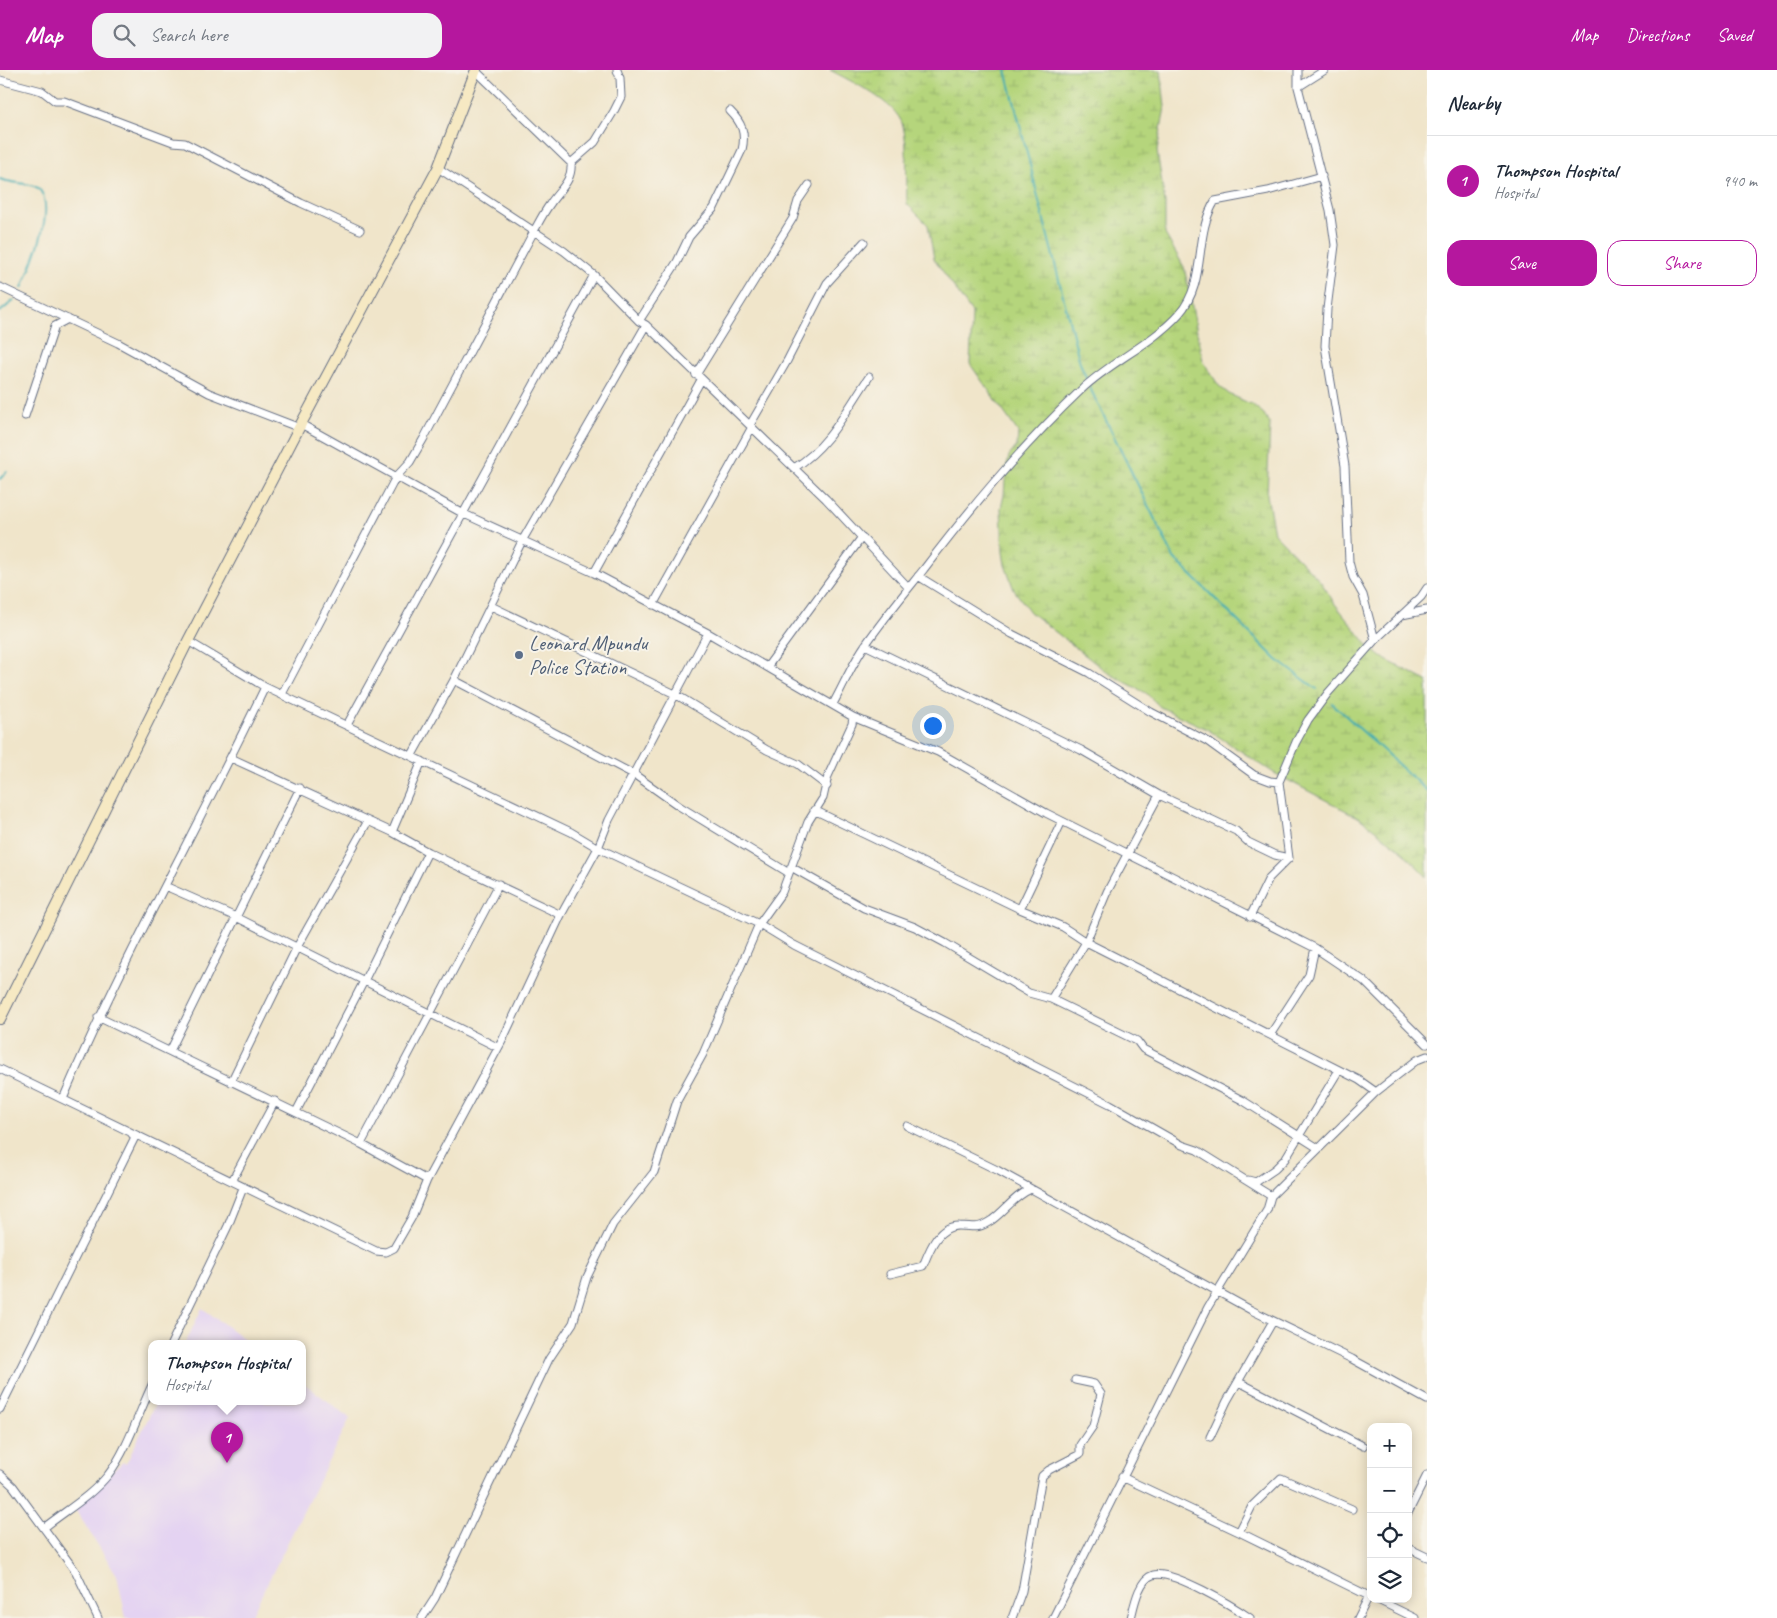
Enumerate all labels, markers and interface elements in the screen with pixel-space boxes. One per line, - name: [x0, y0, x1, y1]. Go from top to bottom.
- search box: [92, 13, 442, 58]
- text: Map: [25, 20, 62, 50]
- icon: search: [110, 21, 138, 49]
- text: Search here: [150, 23, 228, 47]
- text: Map: [1571, 24, 1598, 46]
- text: Directions: [1626, 24, 1689, 46]
- text: Saved: [1717, 24, 1752, 46]
- text: Nearby: [1447, 90, 1500, 116]
- text: Thompson Hospital: [1494, 159, 1617, 183]
- text: 1: [1459, 171, 1467, 191]
- text: 940 m: [1723, 171, 1757, 191]
- text: Hospital: [1494, 183, 1538, 203]
- button: Save: [1447, 240, 1597, 286]
- button: Share: [1607, 240, 1757, 286]
- place label: Leonard Mpundu Police Station: [529, 630, 649, 680]
- marker: Leonard Mpundu Police Station: [513, 649, 525, 661]
- your location: [920, 713, 946, 739]
- popup: [148, 1340, 306, 1405]
- text: Thompson Hospital: [165, 1351, 289, 1375]
- text: Hospital: [165, 1375, 209, 1395]
- pin: 1: [211, 1422, 243, 1463]
- map controls: [1367, 1423, 1412, 1603]
- button: +: [1367, 1423, 1412, 1468]
- button: −: [1367, 1468, 1412, 1513]
- button: locate: [1367, 1513, 1412, 1558]
- button: layers: [1367, 1558, 1412, 1603]

